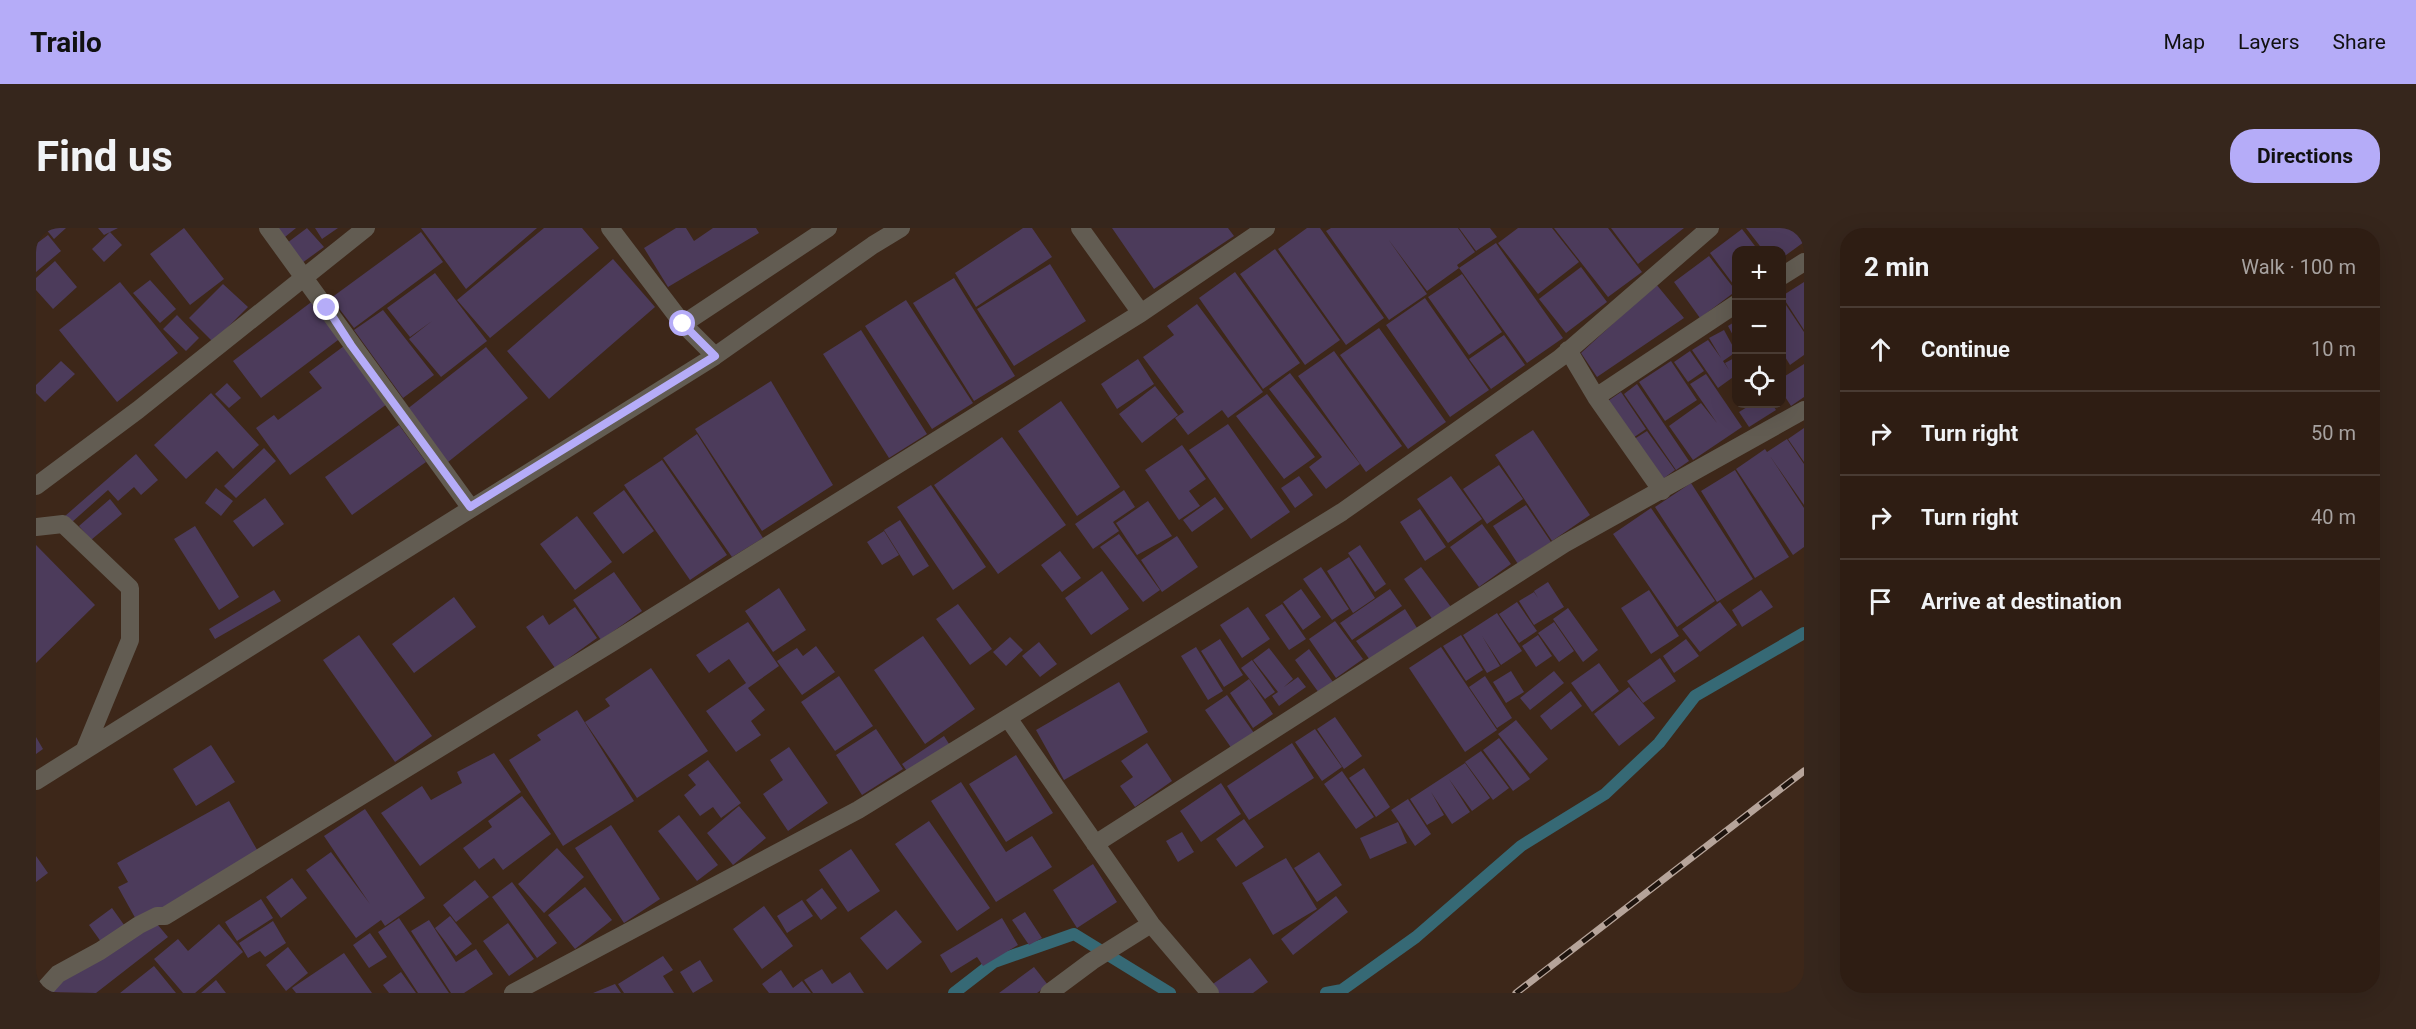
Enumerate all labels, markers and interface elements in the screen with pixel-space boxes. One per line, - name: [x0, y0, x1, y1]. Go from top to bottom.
- text: Trailo: [30, 26, 102, 59]
- text: Map: [2163, 30, 2205, 54]
- text: Layers: [2238, 30, 2299, 54]
- text: Share: [2332, 30, 2386, 54]
- button: Directions: [2230, 129, 2380, 183]
- text: Find us: [36, 132, 173, 181]
- map controls: [1732, 246, 1786, 408]
- button: +: [1732, 246, 1786, 300]
- text: 2 min: [1864, 252, 1929, 282]
- text: Walk · 100 m: [2241, 255, 2356, 279]
- route end: [313, 294, 339, 320]
- button: −: [1732, 300, 1786, 354]
- route start: [669, 310, 695, 336]
- icon: ahead: [1864, 333, 1897, 366]
- text: Continue: [1921, 337, 2010, 362]
- text: 10 m: [2311, 337, 2356, 361]
- button: locate: [1732, 354, 1786, 408]
- icon: right: [1864, 417, 1897, 450]
- text: Turn right: [1921, 421, 2018, 446]
- text: 50 m: [2311, 421, 2356, 445]
- icon: right: [1864, 501, 1897, 534]
- text: Turn right: [1921, 505, 2018, 530]
- text: 40 m: [2311, 505, 2356, 529]
- icon: arrive: [1864, 585, 1897, 618]
- text: Arrive at destination: [1921, 589, 2122, 614]

